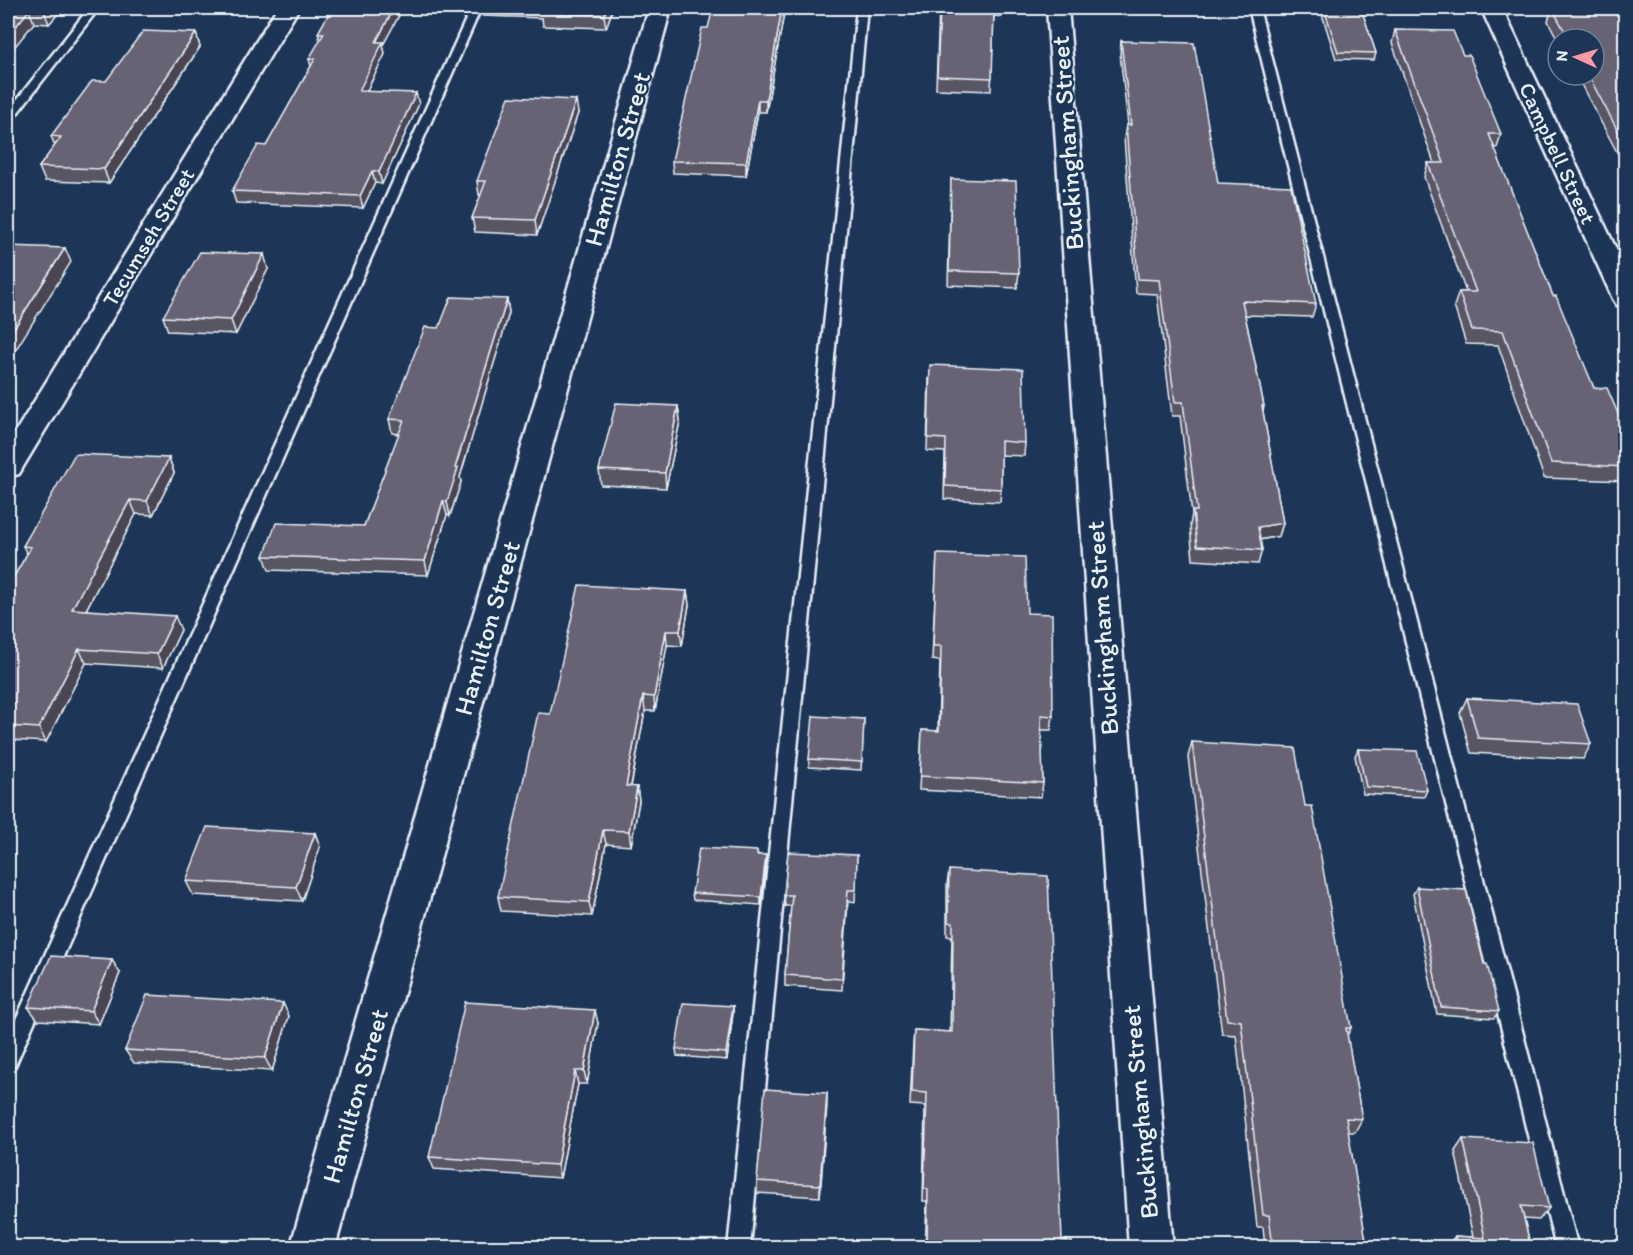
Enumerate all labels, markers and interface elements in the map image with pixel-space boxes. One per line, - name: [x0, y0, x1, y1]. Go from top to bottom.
- north arrow: [1546, 27, 1606, 87]
- street label: Buckingham Street: [1044, 35, 1090, 251]
- text: N: [1552, 50, 1571, 62]
- street label: Hamilton Street: [577, 68, 657, 250]
- street label: Campbell Street: [1513, 78, 1602, 228]
- street label: Tecumseh Street: [97, 163, 200, 311]
- street label: Buckingham Street: [1079, 520, 1125, 736]
- street label: Hamilton Street: [447, 537, 527, 719]
- street label: Buckingham Street: [1115, 1003, 1165, 1220]
- street label: Hamilton Street: [315, 1005, 395, 1187]

